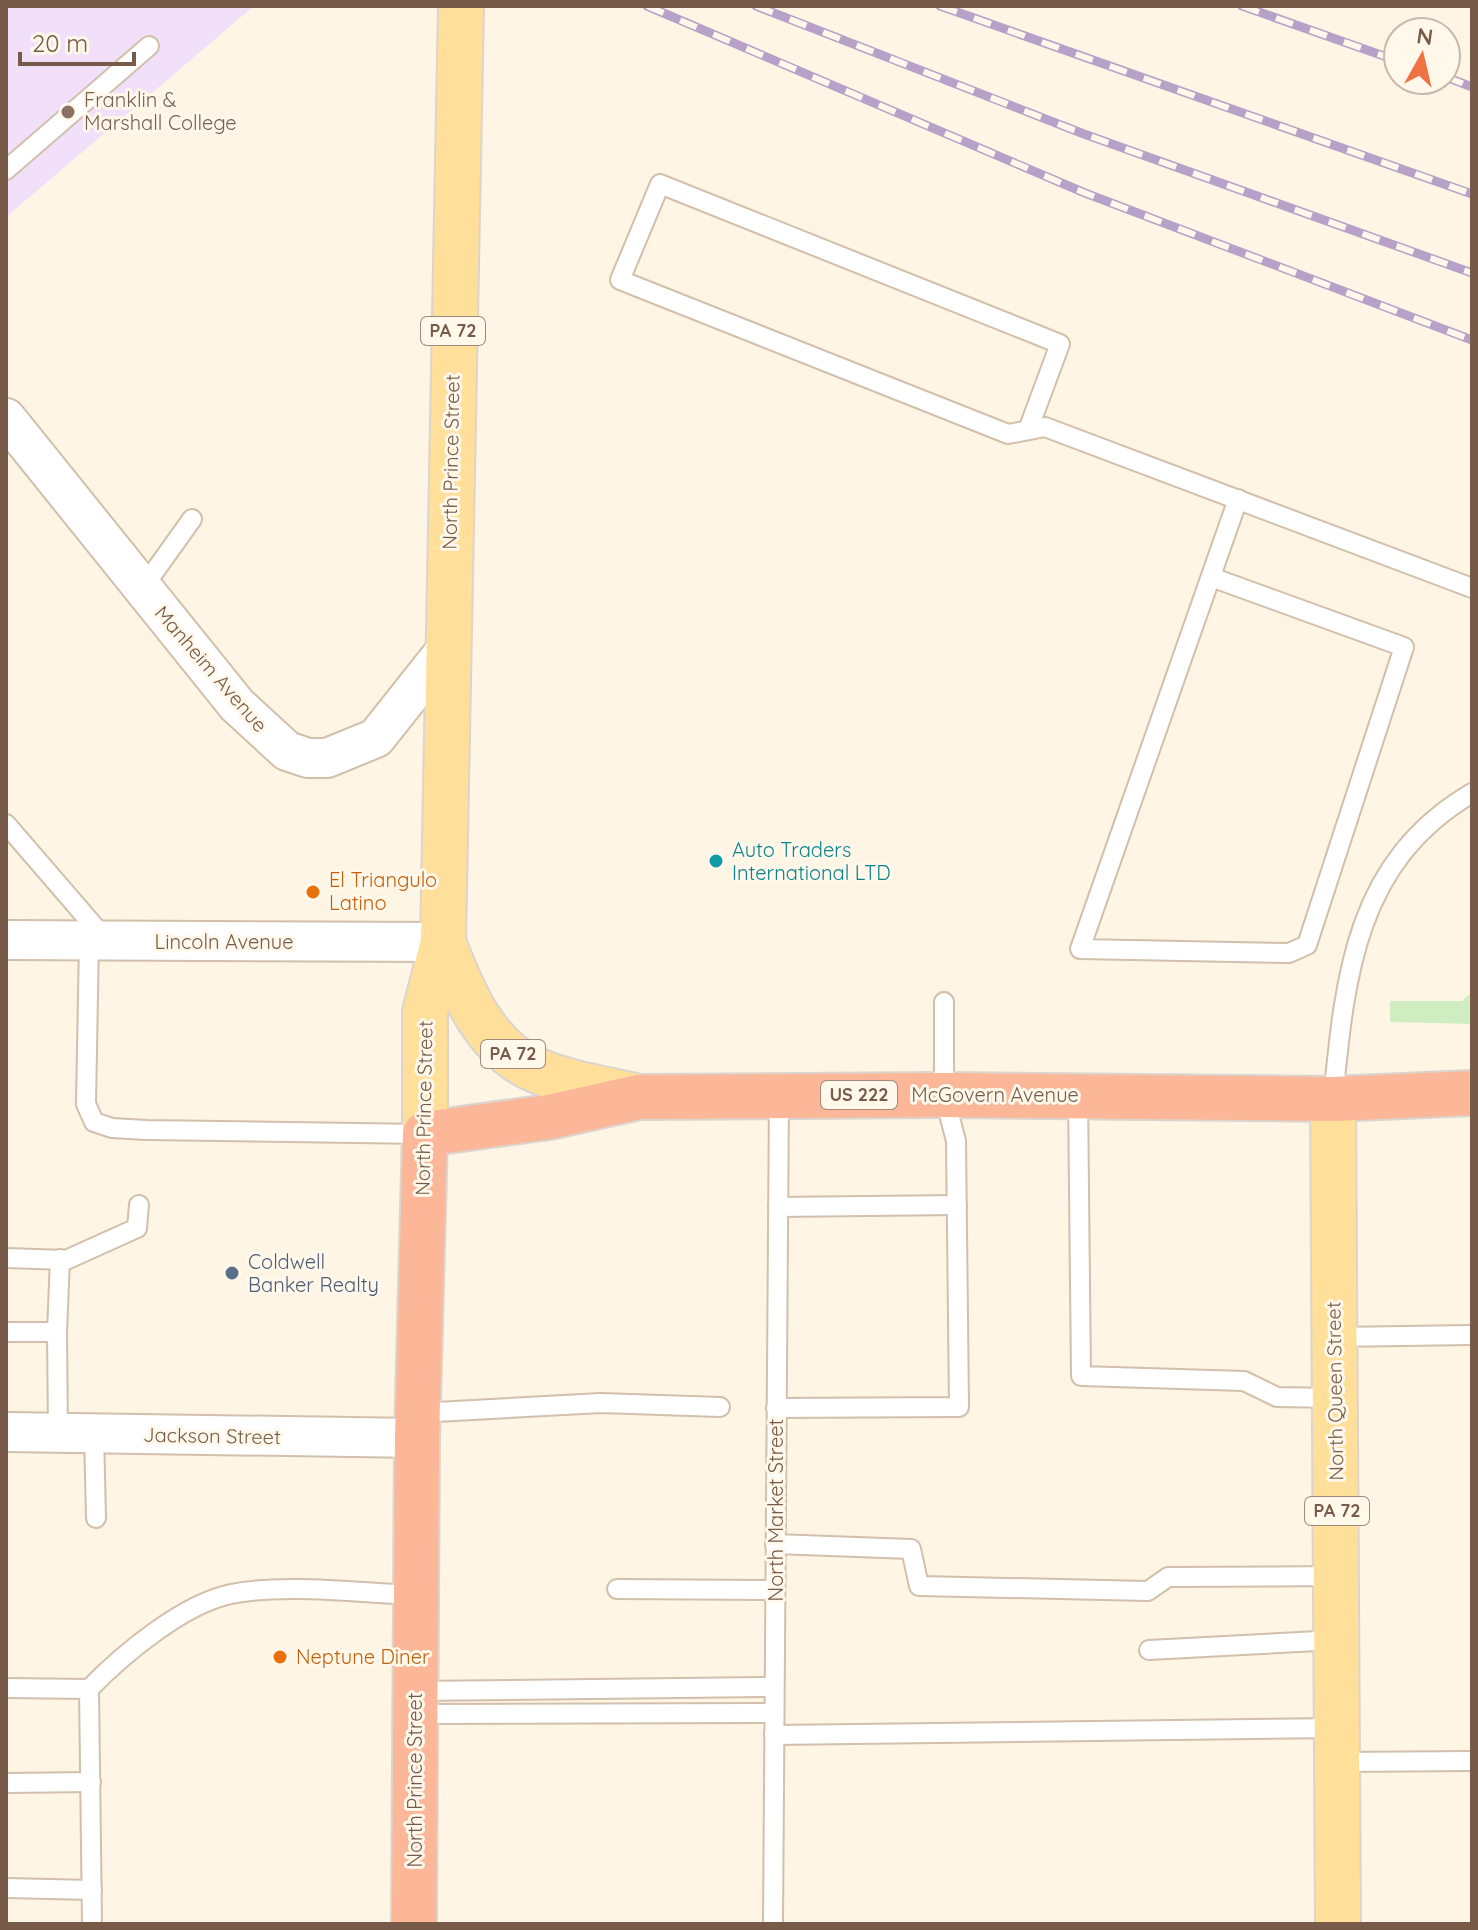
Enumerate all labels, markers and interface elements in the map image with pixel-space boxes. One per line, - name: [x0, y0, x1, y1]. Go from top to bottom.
- scale bar: [20, 16, 134, 66]
- north arrow: [1382, 16, 1462, 96]
- text: N: [1415, 21, 1435, 51]
- text: 20 m: [32, 28, 88, 58]
- place label: Franklin & Marshall College: [84, 87, 237, 135]
- marker: Franklin & Marshall College: [59, 103, 77, 121]
- road number: PA 72: [421, 317, 485, 345]
- street label: North Prince Street: [436, 374, 465, 550]
- street label: Manheim Avenue: [150, 600, 273, 737]
- place label: Auto Traders International LTD: [732, 837, 891, 885]
- marker: Auto Traders International LTD: [707, 852, 725, 870]
- place label: El Triangulo Latino: [329, 867, 437, 915]
- marker: El Triangulo Latino: [304, 883, 322, 901]
- street label: Lincoln Avenue: [155, 929, 293, 954]
- street label: North Prince Street: [409, 1020, 438, 1196]
- road number: PA 72: [481, 1040, 545, 1068]
- road number: US 222: [821, 1081, 897, 1109]
- street label: McGovern Avenue: [911, 1082, 1079, 1107]
- place label: Coldwell Banker Realty: [248, 1249, 379, 1297]
- marker: Coldwell Banker Realty: [223, 1264, 241, 1282]
- street label: North Queen Street: [1320, 1301, 1349, 1481]
- street label: North Market Street: [763, 1418, 788, 1601]
- street label: Jackson Street: [143, 1422, 281, 1449]
- road number: PA 72: [1305, 1497, 1369, 1525]
- place label: Neptune Diner: [296, 1644, 430, 1669]
- marker: Neptune Diner: [271, 1648, 289, 1666]
- street label: North Prince Street: [402, 1692, 427, 1868]

